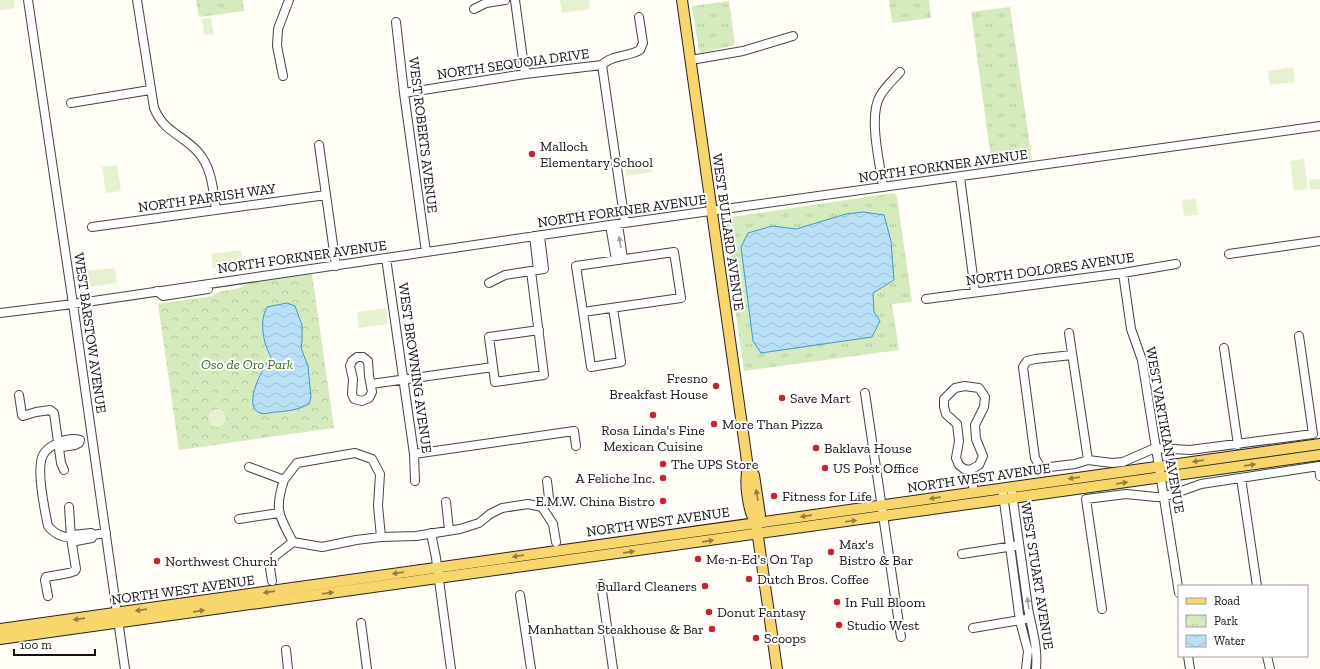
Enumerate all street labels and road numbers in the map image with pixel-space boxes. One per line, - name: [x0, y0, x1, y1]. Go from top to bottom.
- street label: NORTH SEQUOIA DRIVE: [436, 45, 590, 83]
- street label: WEST ROBERTS AVENUE: [405, 56, 441, 214]
- street label: NORTH FORKNER AVENUE: [857, 146, 1029, 186]
- street label: WEST BULLARD AVENUE: [709, 152, 747, 312]
- street label: NORTH PARRISH WAY: [137, 180, 277, 216]
- street label: NORTH FORKNER AVENUE: [536, 191, 708, 231]
- street label: NORTH FORKNER AVENUE: [216, 237, 388, 277]
- street label: NORTH DOLORES AVENUE: [965, 249, 1135, 289]
- street label: WEST BARSTOW AVENUE: [70, 252, 110, 414]
- street label: WEST BROWNING AVENUE: [395, 282, 435, 454]
- street label: WEST VARTIKIAN AVENUE: [1142, 346, 1188, 514]
- street label: NORTH WEST AVENUE: [906, 460, 1052, 496]
- street label: WEST STUART AVENUE: [1017, 501, 1057, 651]
- street label: NORTH WEST AVENUE: [585, 504, 731, 540]
- street label: NORTH WEST AVENUE: [110, 572, 256, 608]

